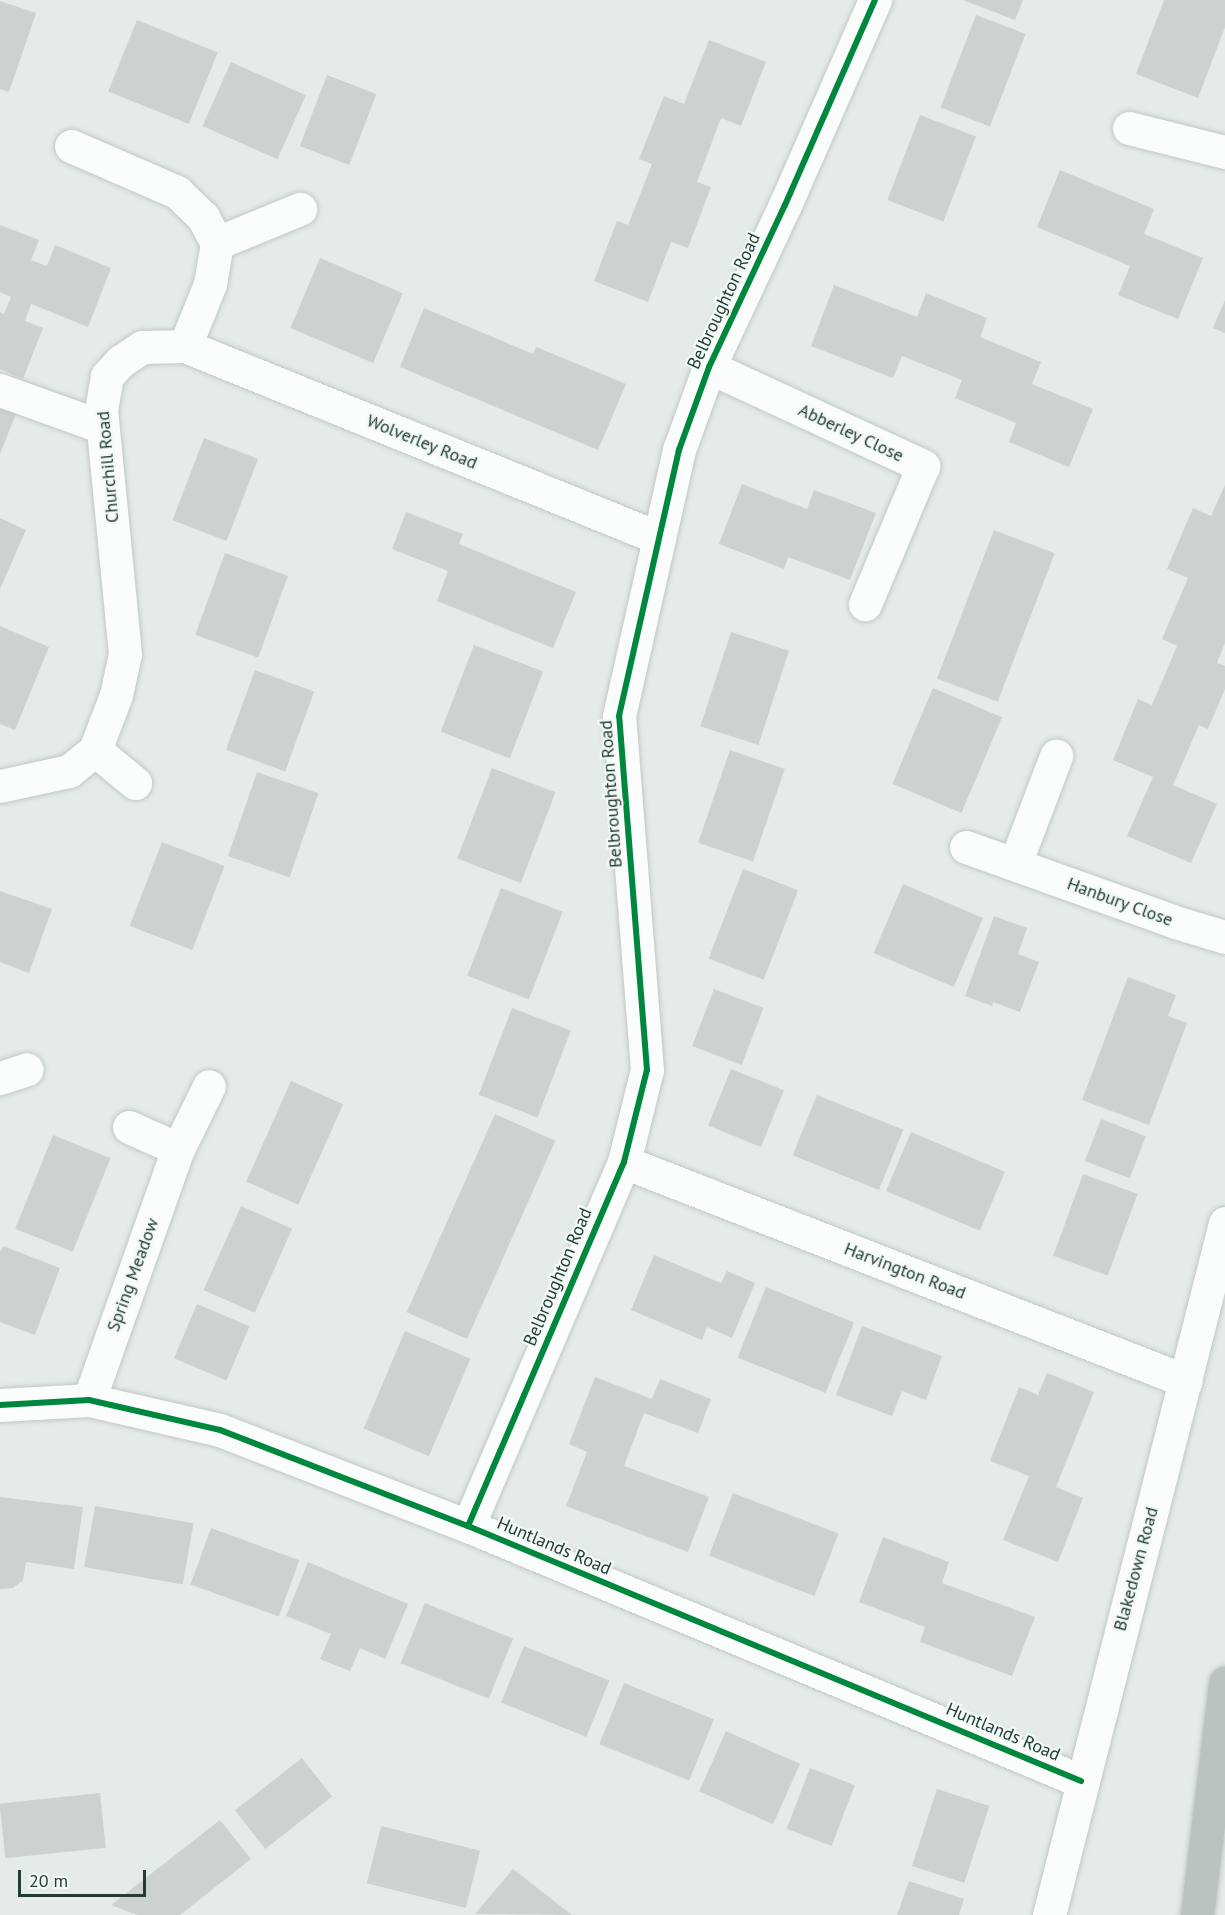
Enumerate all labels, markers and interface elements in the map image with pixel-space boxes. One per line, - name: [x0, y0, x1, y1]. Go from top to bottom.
- street label: Belbroughton Road: [683, 229, 765, 373]
- street label: Abberley Close: [795, 399, 907, 467]
- street label: Churchill Road: [92, 410, 124, 524]
- street label: Wolverley Road: [363, 410, 481, 474]
- street label: Belbroughton Road: [595, 719, 627, 869]
- street label: Hanbury Close: [1064, 873, 1176, 931]
- street label: Belbroughton Road: [519, 1205, 597, 1349]
- street label: Spring Meadow: [102, 1215, 164, 1335]
- street label: Harvington Road: [841, 1238, 969, 1304]
- street label: Blakedown Road: [1109, 1505, 1163, 1633]
- street label: Huntlands Road: [494, 1512, 614, 1580]
- street label: Huntlands Road: [943, 1698, 1063, 1766]
- scale bar: [21, 1858, 148, 1896]
- text: 20 m: [29, 1869, 68, 1892]

